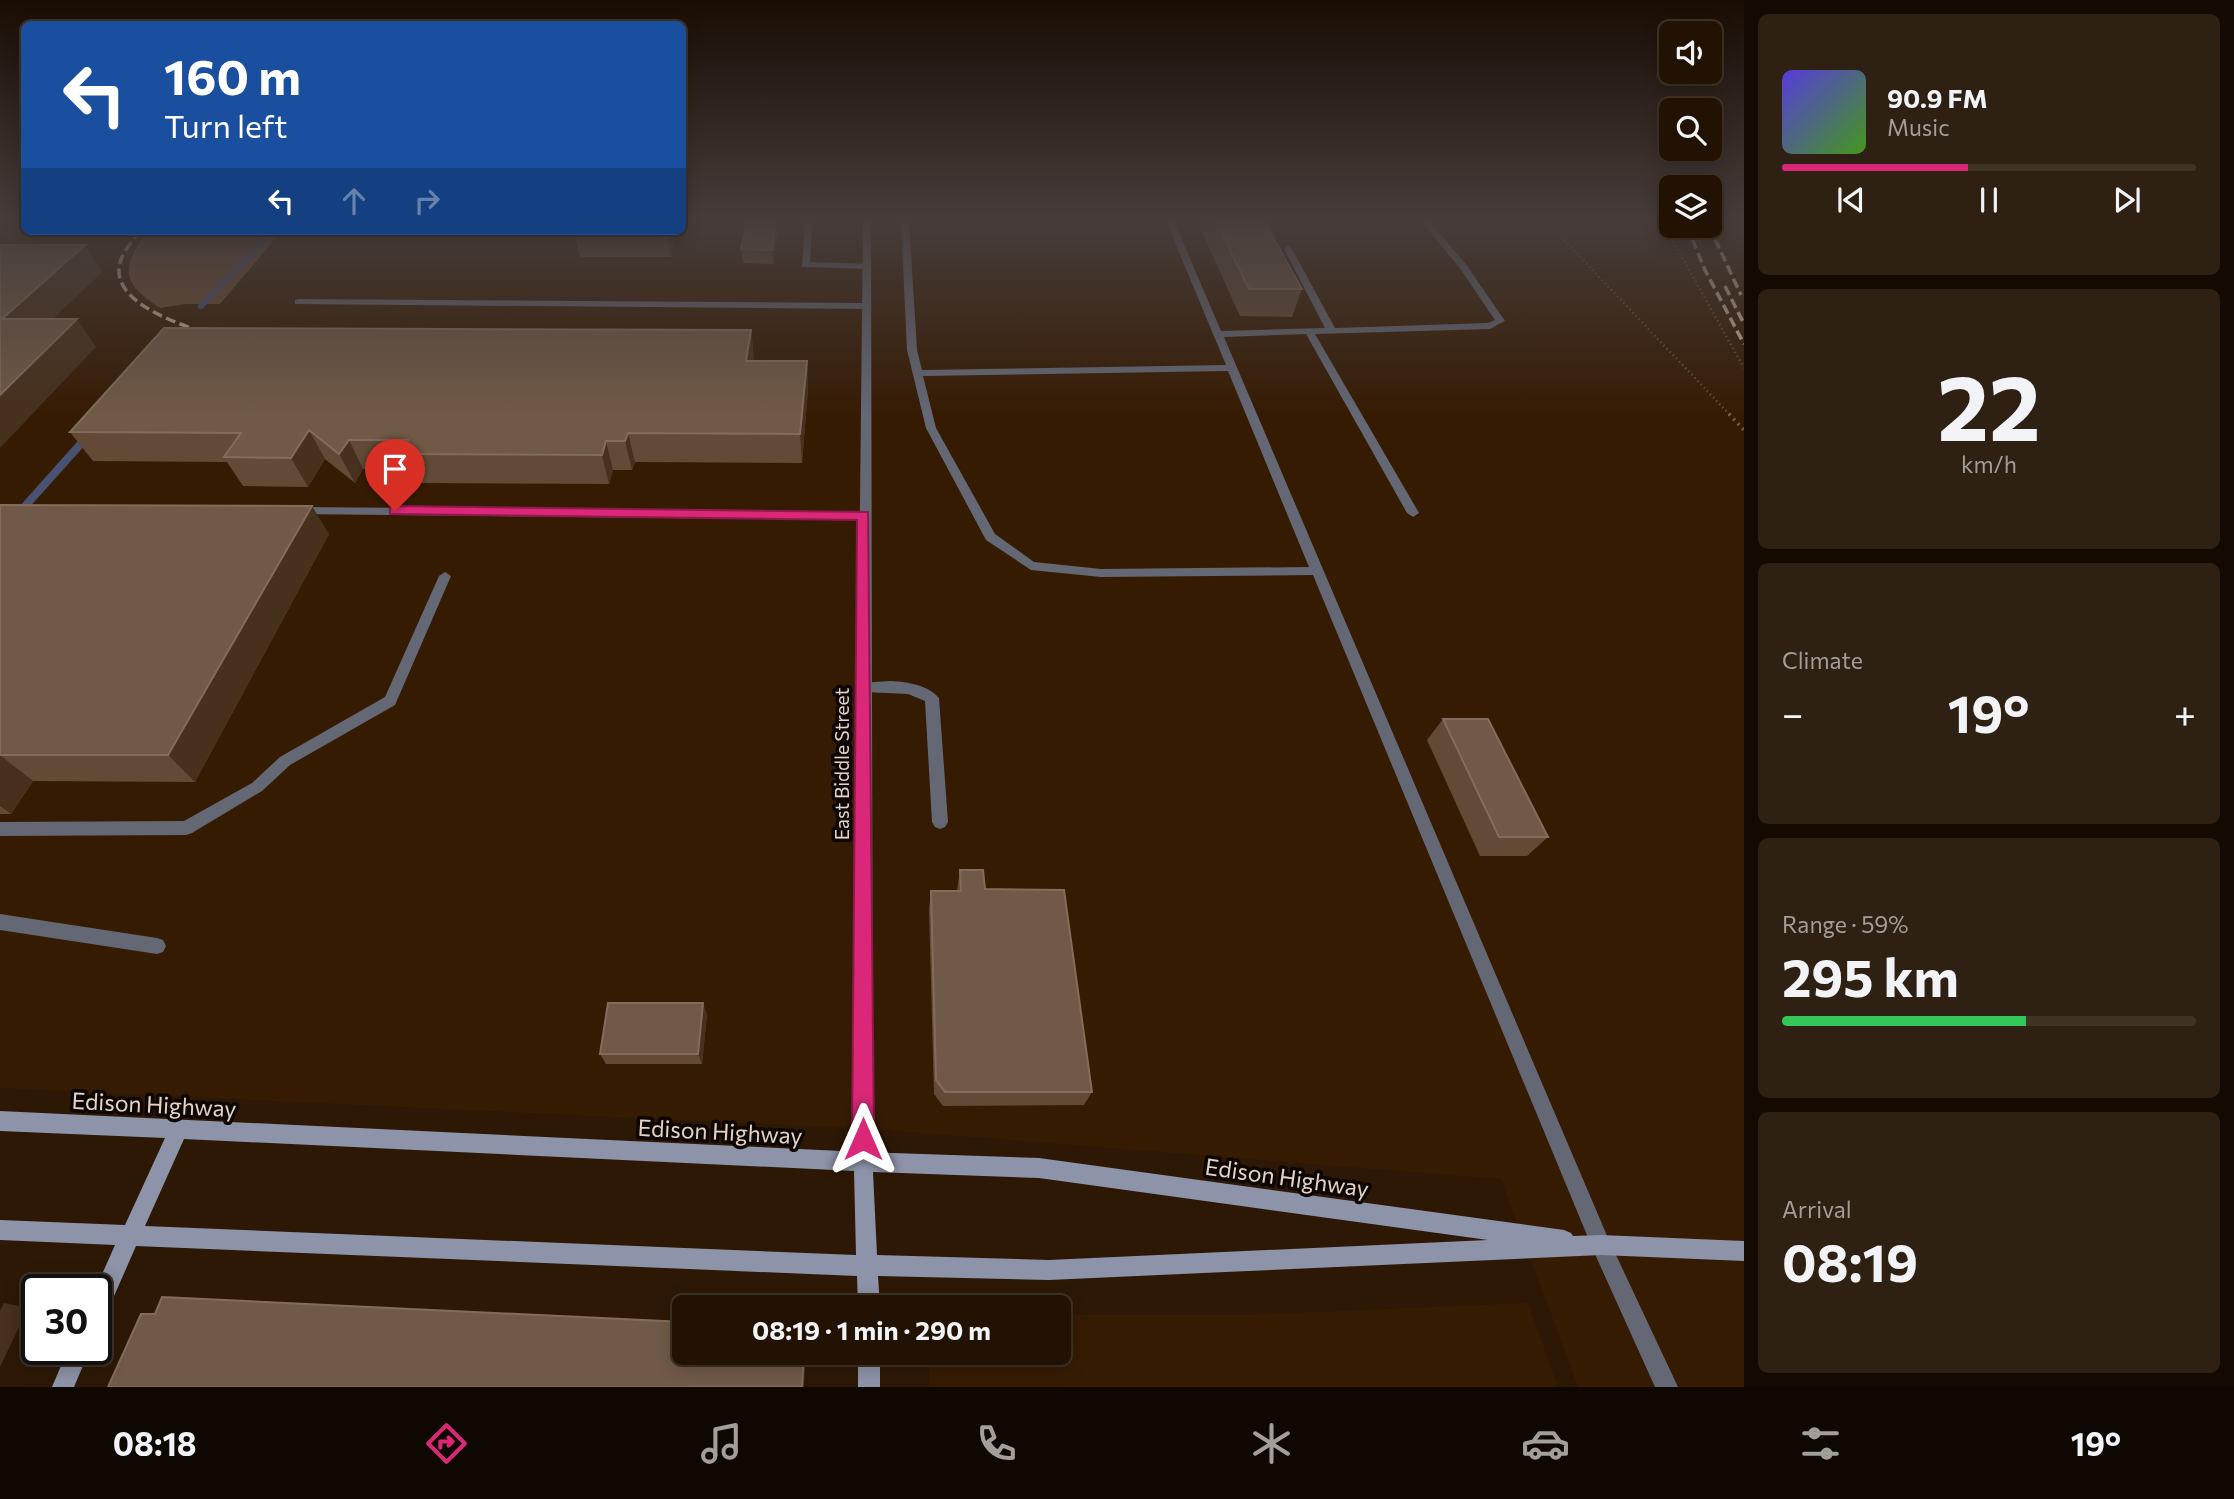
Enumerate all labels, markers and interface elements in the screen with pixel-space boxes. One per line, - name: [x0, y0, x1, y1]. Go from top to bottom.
- map controls: [1659, 21, 1722, 238]
- button: sound: [1659, 21, 1722, 84]
- text: 160 m: [164, 45, 301, 105]
- icon: left: [49, 49, 140, 140]
- text: 90.9 FM: [1887, 82, 1988, 113]
- button: search: [1659, 98, 1722, 161]
- text: Turn left: [164, 105, 288, 145]
- text: Music: [1887, 113, 1950, 141]
- button: layers: [1659, 175, 1722, 238]
- icon: previous: [1832, 181, 1870, 219]
- icon: pause: [1970, 181, 2008, 219]
- icon: next: [2108, 181, 2146, 219]
- icon: left: [262, 182, 300, 220]
- icon: ahead: [335, 182, 373, 220]
- icon: right: [408, 182, 446, 220]
- text: 22: [1937, 348, 2041, 460]
- pin: [365, 439, 425, 511]
- icon: arrive: [376, 450, 414, 488]
- text: km/h: [1961, 450, 2017, 478]
- text: Climate: [1782, 646, 1863, 674]
- text: 19°: [1948, 680, 2029, 744]
- street label: East Biddle Street: [830, 688, 853, 840]
- text: −: [1782, 689, 1804, 736]
- text: +: [2174, 689, 2196, 736]
- text: Range · 59%: [1782, 910, 1909, 938]
- text: 295 km: [1782, 944, 1959, 1008]
- street label: Edison Highway: [71, 1086, 237, 1122]
- position arrow: [826, 1102, 900, 1176]
- street label: Edison Highway: [637, 1113, 803, 1149]
- street label: Edison Highway: [1203, 1152, 1371, 1202]
- text: Arrival: [1782, 1195, 1852, 1223]
- text: 08:19: [1782, 1229, 1918, 1293]
- speed limit sign: 30: [21, 1274, 112, 1365]
- text: 08:19 · 1 min · 290 m: [752, 1314, 991, 1345]
- icon: directions: [422, 1419, 471, 1468]
- icon: music: [697, 1419, 746, 1468]
- icon: phone: [972, 1419, 1021, 1468]
- icon: climate: [1247, 1419, 1296, 1468]
- icon: car: [1521, 1419, 1570, 1468]
- icon: filters: [1796, 1419, 1845, 1468]
- text: 08:18: [113, 1423, 197, 1463]
- text: 19°: [2071, 1423, 2121, 1463]

